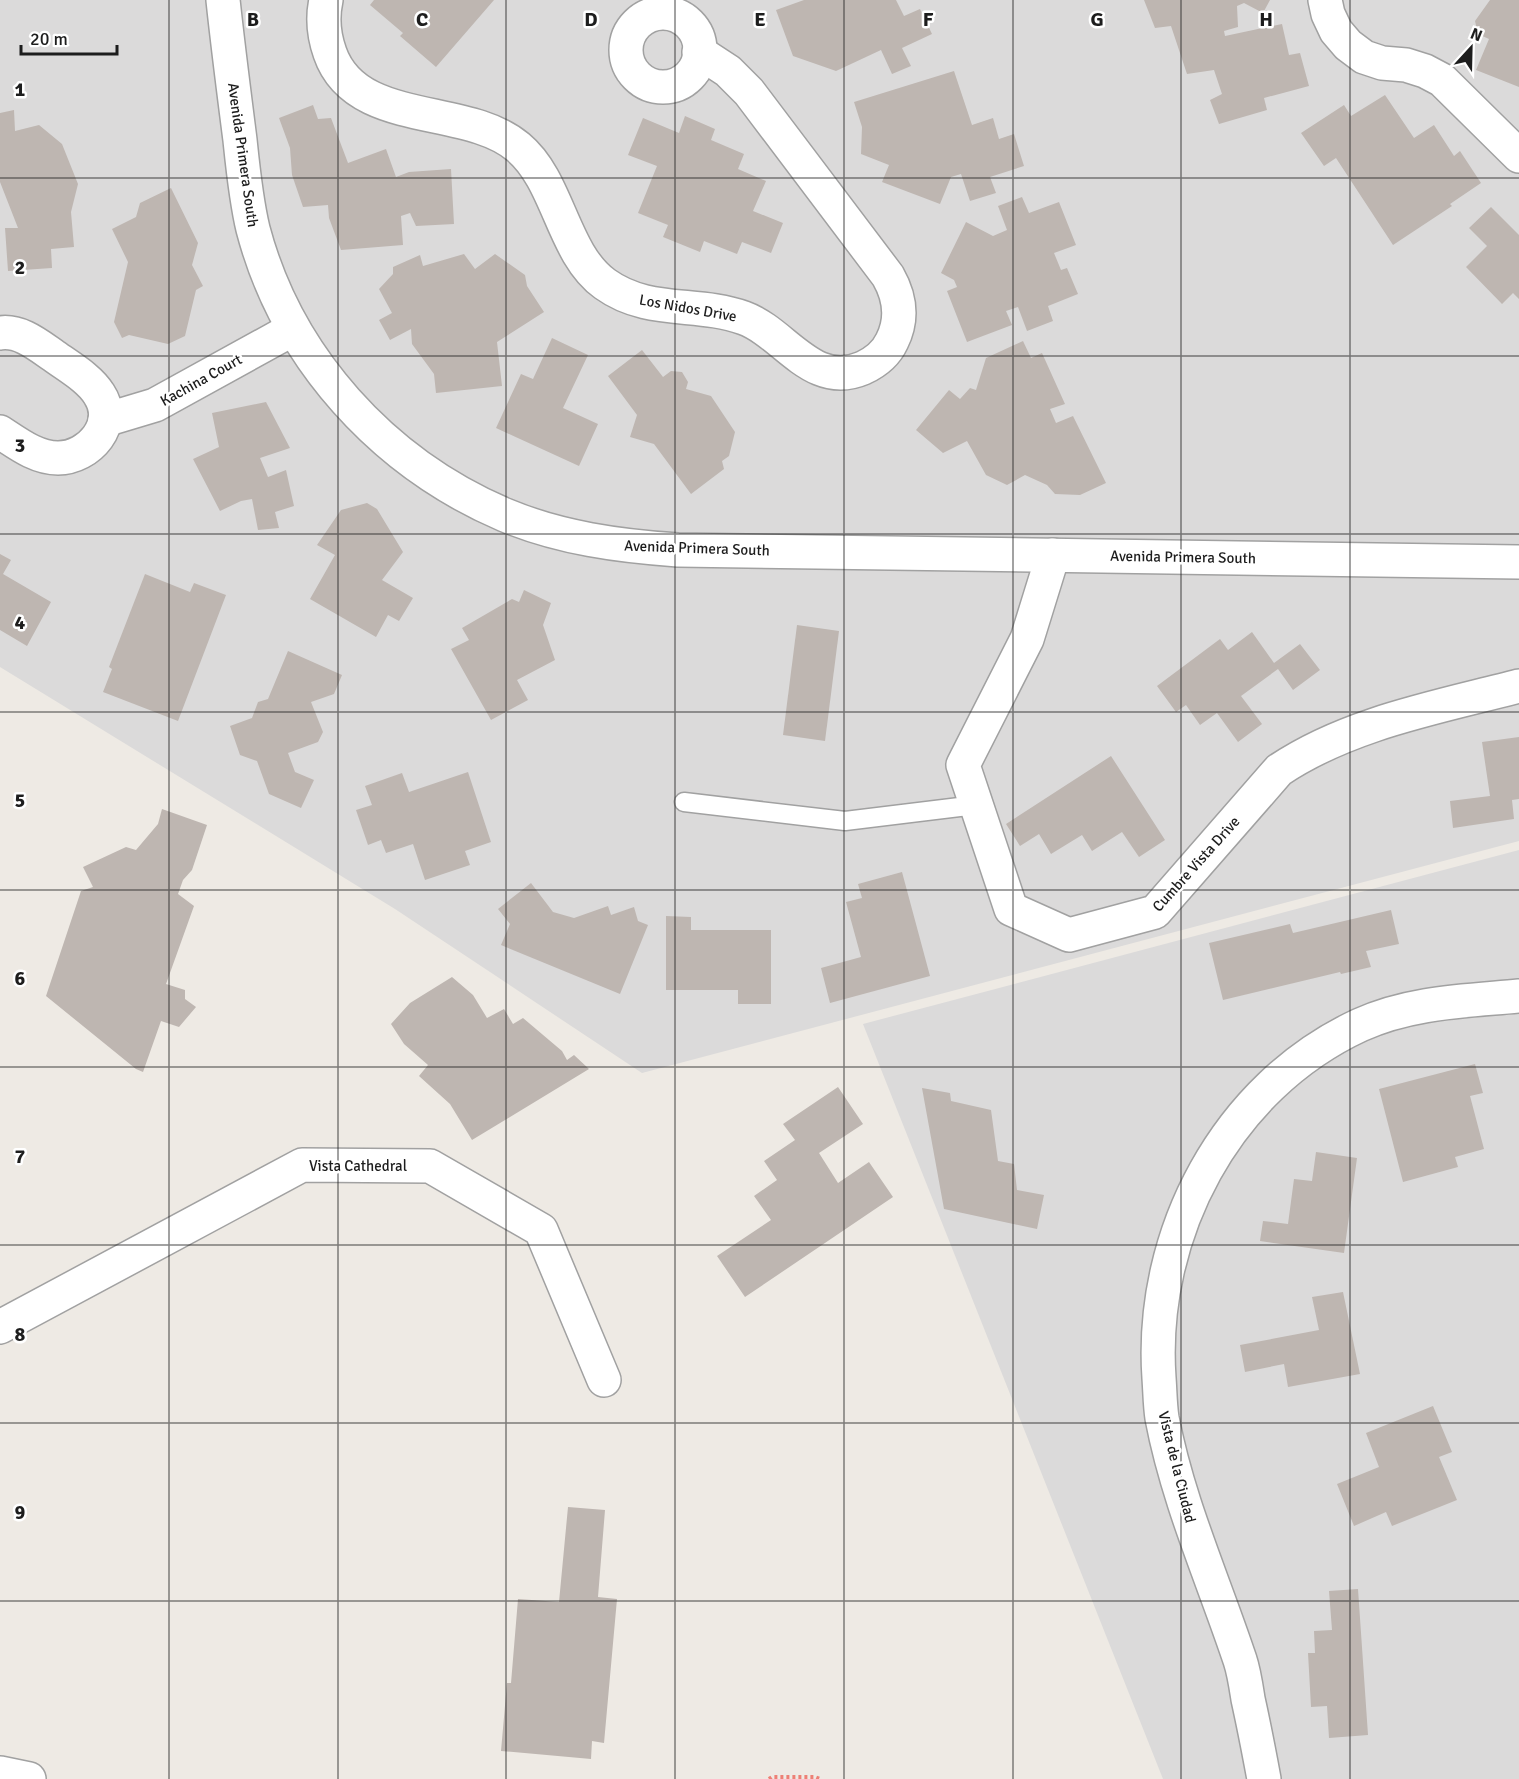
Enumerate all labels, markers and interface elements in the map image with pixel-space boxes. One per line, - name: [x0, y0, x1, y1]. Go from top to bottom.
- text: B: [247, 7, 259, 32]
- text: C: [416, 7, 428, 32]
- text: D: [584, 7, 598, 32]
- text: E: [754, 7, 766, 32]
- text: F: [923, 7, 934, 32]
- text: G: [1090, 7, 1104, 32]
- text: H: [1259, 7, 1273, 32]
- scale bar: [21, 18, 117, 56]
- north arrow: [1441, 18, 1501, 78]
- text: N: [1467, 24, 1485, 46]
- text: 20 m: [30, 28, 68, 50]
- text: 1: [15, 77, 26, 102]
- street label: Avenida Primera South: [224, 82, 262, 228]
- text: 2: [15, 255, 25, 280]
- street label: Los Nidos Drive: [638, 291, 738, 325]
- street label: Kachina Court: [157, 350, 245, 410]
- text: 3: [15, 433, 25, 458]
- street label: Avenida Primera South: [624, 536, 770, 560]
- street label: Avenida Primera South: [1110, 547, 1256, 567]
- text: 4: [15, 610, 26, 635]
- text: 5: [15, 788, 25, 813]
- street label: Cumbre Vista Drive: [1148, 813, 1244, 915]
- text: 6: [15, 966, 26, 991]
- text: 7: [15, 1144, 26, 1169]
- street label: Vista Cathedral: [309, 1157, 407, 1175]
- text: 8: [15, 1322, 26, 1347]
- street label: Vista de la Ciudad: [1154, 1409, 1200, 1525]
- text: 9: [15, 1500, 26, 1525]

